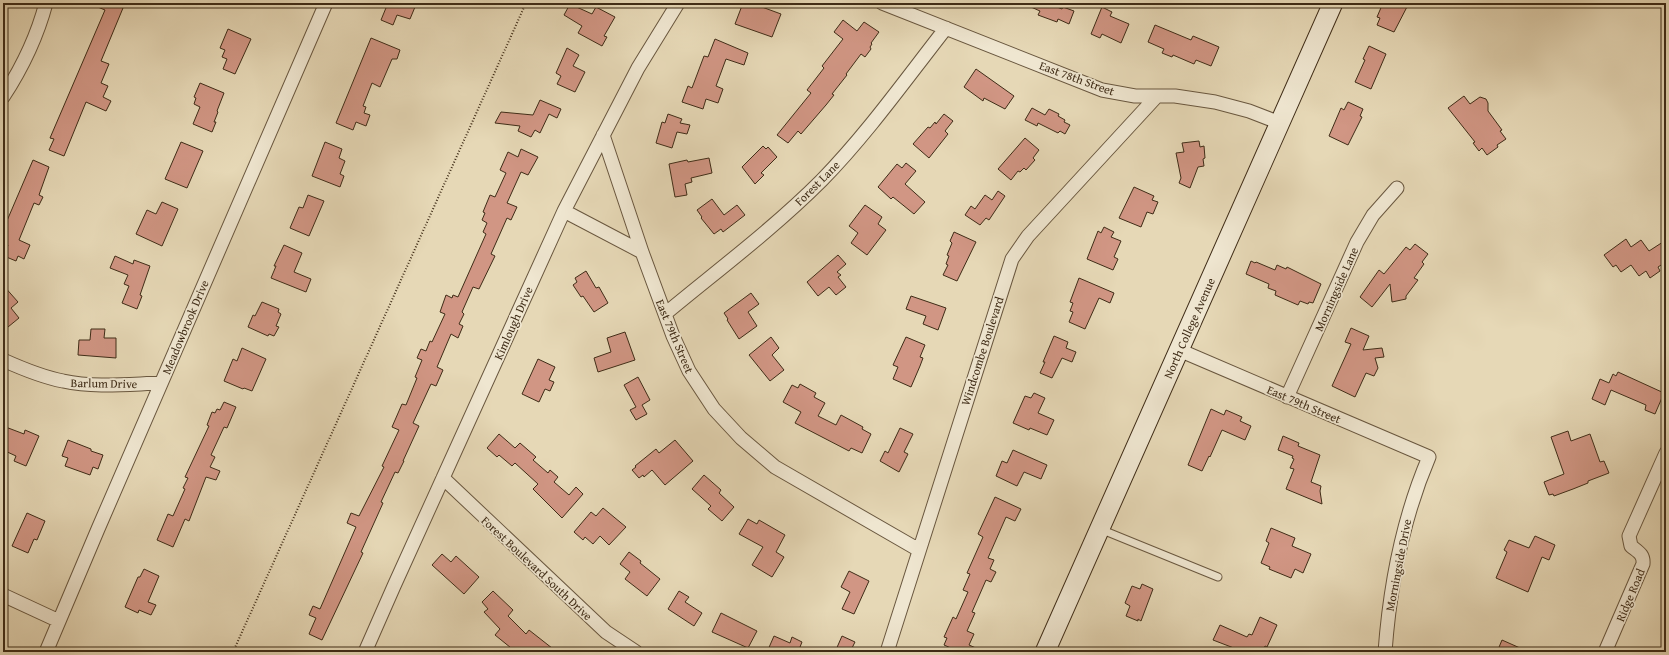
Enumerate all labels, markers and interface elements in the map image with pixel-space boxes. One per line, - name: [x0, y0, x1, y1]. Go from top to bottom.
- street label: East 78th Street: [1037, 57, 1118, 100]
- street label: Forest Lane: [791, 156, 844, 209]
- street label: Morningside Lane: [1310, 244, 1362, 334]
- street label: North College Avenue: [1159, 275, 1219, 381]
- street label: Meadowbrook Drive: [157, 277, 213, 377]
- street label: Kimlough Drive: [489, 283, 537, 362]
- street label: Windcombe Boulevard: [956, 294, 1008, 408]
- street label: East 79th Street: [652, 296, 699, 376]
- street label: Barlum Drive: [71, 374, 138, 392]
- street label: East 79th Street: [1264, 381, 1344, 428]
- street label: Forest Boulevard South Drive: [478, 512, 597, 624]
- street label: Morningside Drive: [1381, 517, 1415, 612]
- street label: Ridge Road: [1611, 565, 1649, 624]

